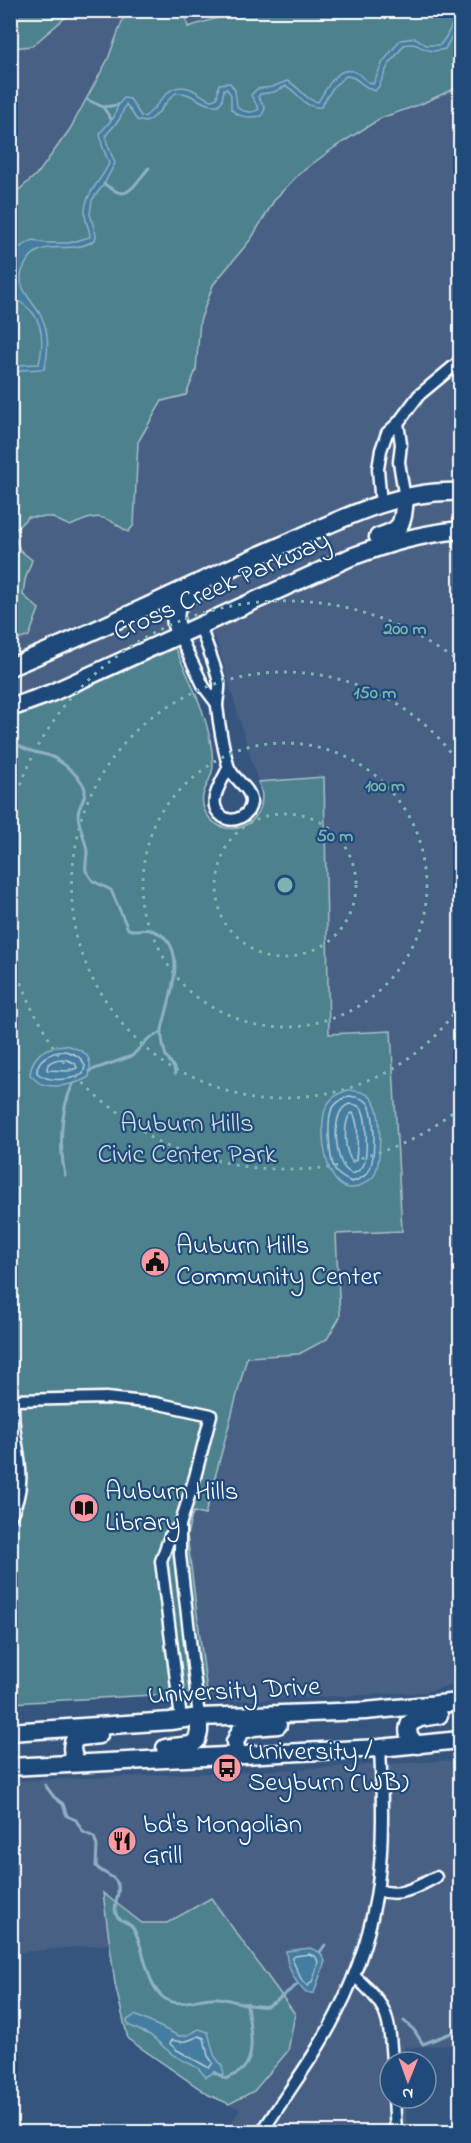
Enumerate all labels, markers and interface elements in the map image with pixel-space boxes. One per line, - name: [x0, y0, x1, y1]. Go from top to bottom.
- street label: Cross Creek Parkway: [107, 522, 337, 652]
- text: 200 m: [383, 617, 427, 643]
- text: 150 m: [354, 681, 396, 707]
- text: 100 m: [365, 774, 405, 800]
- text: 50 m: [317, 824, 353, 850]
- centre of rings: [275, 875, 295, 895]
- park label: Auburn Hills Civic Center Park: [97, 1105, 277, 1175]
- place label: Auburn Hills Community Center: [176, 1227, 382, 1297]
- public building icon: Auburn Hills Community Center: [139, 1246, 171, 1278]
- place label: Auburn Hills Library: [105, 1473, 238, 1543]
- library icon: Auburn Hills Library: [68, 1492, 100, 1524]
- street label: University Drive: [147, 1668, 322, 1716]
- place label: University / Seyburn (WB): [248, 1733, 409, 1803]
- bus stop icon: University / Seyburn (WB): [211, 1752, 243, 1784]
- place label: bd's Mongolian Grill: [143, 1806, 302, 1876]
- restaurant icon: bd's Mongolian Grill: [106, 1825, 138, 1857]
- north arrow: [378, 2050, 438, 2110]
- text: N: [402, 2081, 413, 2105]

